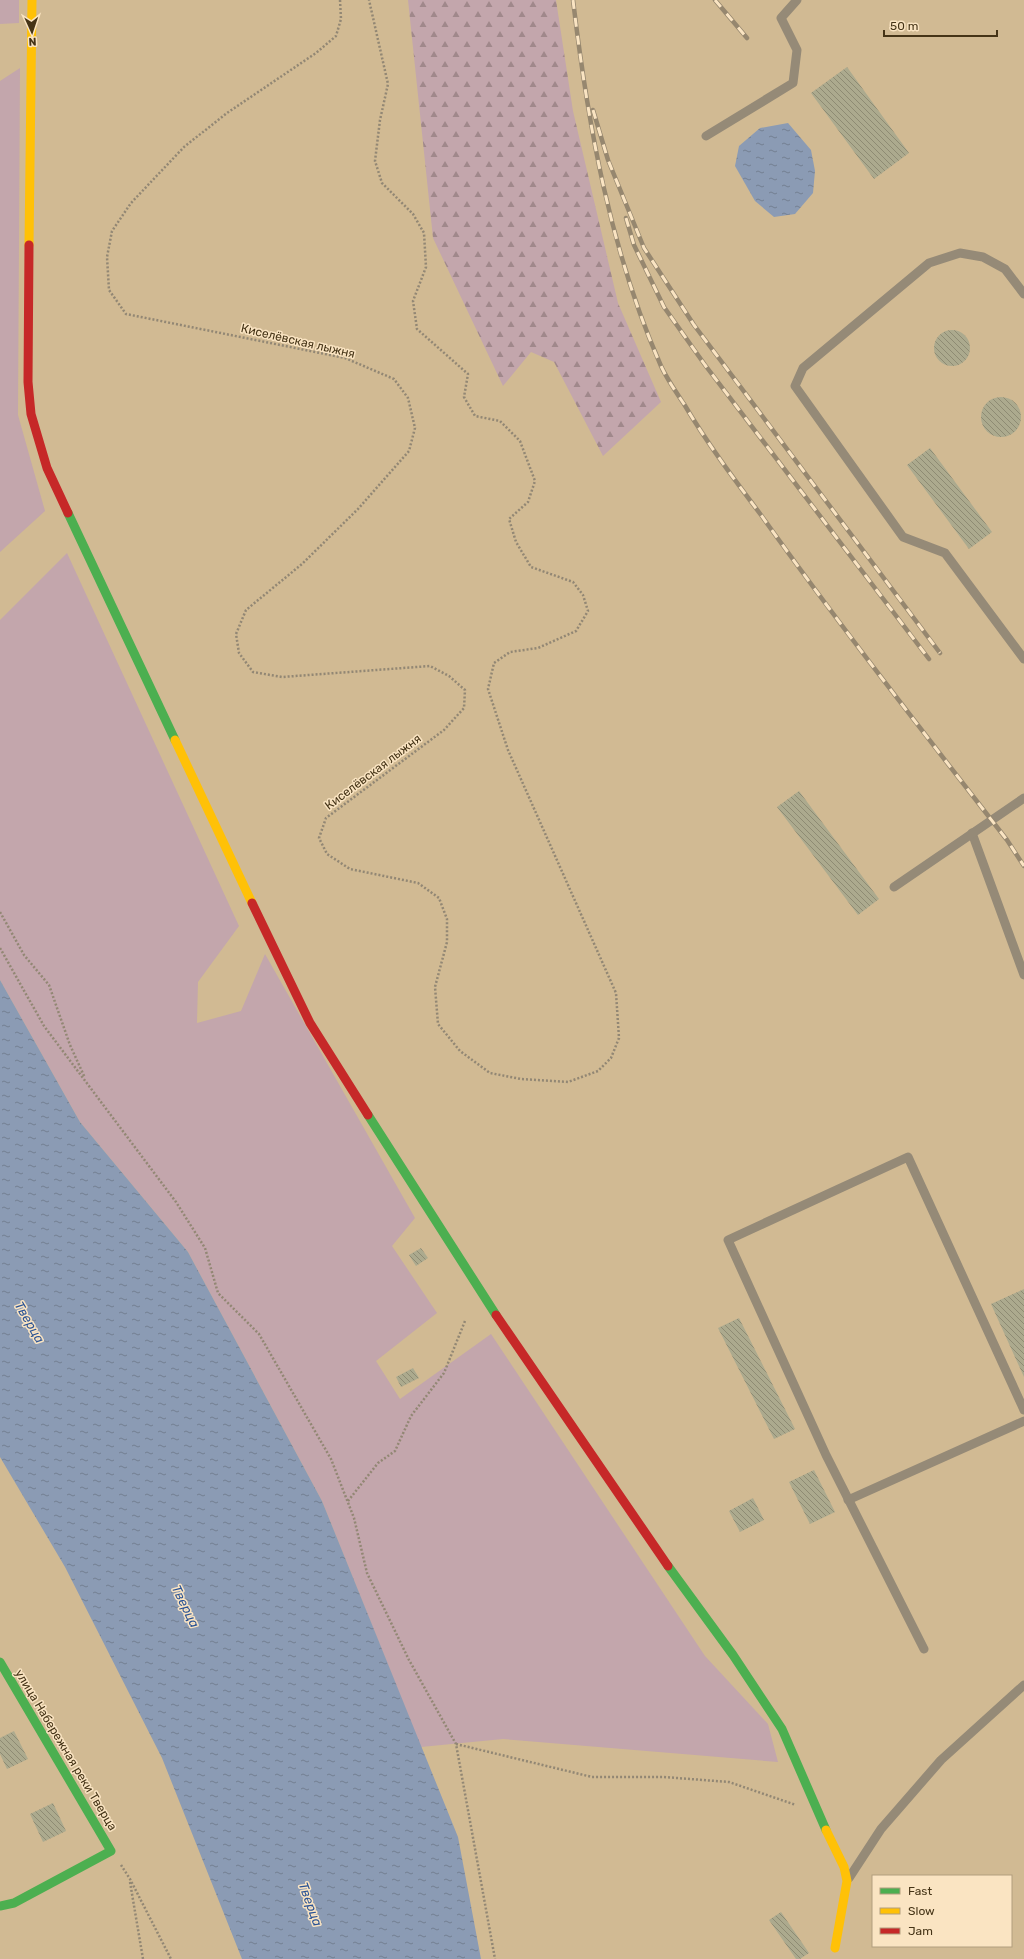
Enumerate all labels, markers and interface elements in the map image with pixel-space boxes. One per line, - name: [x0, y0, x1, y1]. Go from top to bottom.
- north arrow: [12, 12, 52, 52]
- scale bar: [884, 12, 997, 38]
- text: 50 m: [890, 19, 918, 33]
- text: N: [28, 35, 37, 48]
- street label: Киселёвская лыжня: [240, 321, 356, 361]
- street label: Киселёвская лыжня: [322, 731, 424, 813]
- water label: Тверца: [12, 1299, 48, 1346]
- water label: Тверца: [169, 1582, 202, 1630]
- street label: улица Набережная реки Тверца: [12, 1667, 120, 1833]
- legend: [872, 1875, 1012, 1947]
- water label: Тверца: [296, 1880, 325, 1928]
- text: Fast: [908, 1884, 932, 1898]
- text: Slow: [908, 1904, 935, 1918]
- text: Jam: [908, 1924, 933, 1938]

